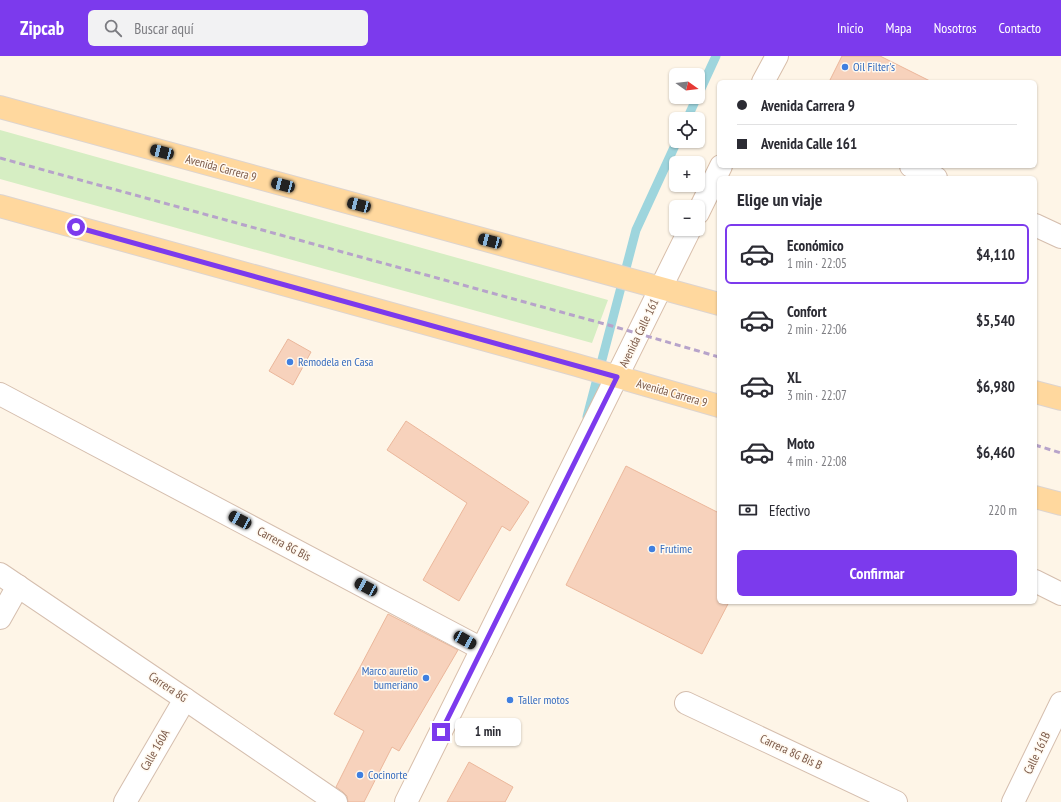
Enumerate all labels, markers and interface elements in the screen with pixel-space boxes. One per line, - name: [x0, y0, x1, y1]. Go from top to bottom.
- search box: [88, 10, 368, 46]
- text: Zipcab: [20, 16, 64, 40]
- icon: search: [102, 17, 124, 39]
- text: Buscar aquí: [134, 19, 194, 38]
- text: Inicio: [837, 19, 864, 37]
- text: Mapa: [886, 19, 912, 37]
- text: Nosotros: [934, 19, 977, 37]
- text: Contacto: [999, 19, 1041, 37]
- place label: Oil Filter's: [853, 59, 895, 74]
- marker: Oil Filter's: [840, 62, 850, 72]
- north arrow: [669, 68, 705, 104]
- map controls: [669, 68, 705, 236]
- text: Avenida Carrera 9: [761, 96, 855, 115]
- button: locate: [669, 112, 705, 148]
- text: Avenida Calle 161: [761, 134, 857, 153]
- car: [149, 143, 175, 161]
- street label: Avenida Carrera 9: [184, 151, 258, 184]
- button: +: [669, 156, 705, 192]
- car: [270, 176, 296, 194]
- text: Elige un viaje: [737, 188, 822, 211]
- car: [346, 196, 372, 214]
- button: −: [669, 200, 705, 236]
- route start: [67, 218, 85, 236]
- car: [477, 232, 503, 250]
- icon: car: [739, 236, 775, 272]
- text: Económico: [787, 236, 844, 255]
- text: $4,110: [976, 245, 1015, 264]
- text: 1 min · 22:05: [787, 255, 847, 272]
- street label: Avenida Calle 161: [615, 296, 662, 370]
- icon: car: [739, 302, 775, 338]
- text: Confort: [787, 302, 827, 321]
- text: $5,540: [976, 311, 1015, 330]
- text: 2 min · 22:06: [787, 321, 847, 338]
- place label: Remodela en Casa: [298, 354, 374, 369]
- marker: Remodela en Casa: [285, 357, 295, 367]
- icon: car: [739, 368, 775, 404]
- text: XL: [787, 368, 801, 387]
- street label: Avenida Carrera 9: [635, 375, 709, 410]
- text: $6,980: [976, 377, 1015, 396]
- text: 3 min · 22:07: [787, 387, 847, 404]
- icon: car: [739, 434, 775, 470]
- text: Moto: [787, 434, 815, 453]
- text: $6,460: [976, 443, 1015, 462]
- text: 4 min · 22:08: [787, 453, 847, 470]
- icon: cash: [737, 499, 759, 521]
- text: Efectivo: [769, 501, 810, 520]
- text: 220 m: [988, 502, 1017, 519]
- car: [227, 509, 253, 531]
- street label: Carrera 8G Bis: [255, 523, 314, 564]
- place label: Frutime: [660, 541, 692, 556]
- marker: Frutime: [647, 544, 657, 554]
- button: Confirmar: [737, 550, 1017, 596]
- car: [353, 576, 379, 598]
- car: [452, 629, 478, 651]
- place label: Marco aurelio bumeriano: [362, 663, 418, 692]
- street label: Carrera 8G: [146, 668, 191, 705]
- marker: Marco aurelio bumeriano: [421, 673, 431, 683]
- place label: Taller motos: [518, 692, 569, 707]
- marker: Taller motos: [505, 695, 515, 705]
- callout: 1 min: [455, 718, 521, 746]
- route end: [432, 723, 450, 741]
- text: 1 min: [475, 723, 501, 740]
- street label: Calle 160A: [137, 726, 173, 773]
- street label: Calle 161B: [1020, 729, 1053, 776]
- street label: Carrera 8G Bis B: [758, 731, 825, 773]
- place label: Cocinorte: [368, 767, 407, 782]
- marker: Cocinorte: [355, 770, 365, 780]

